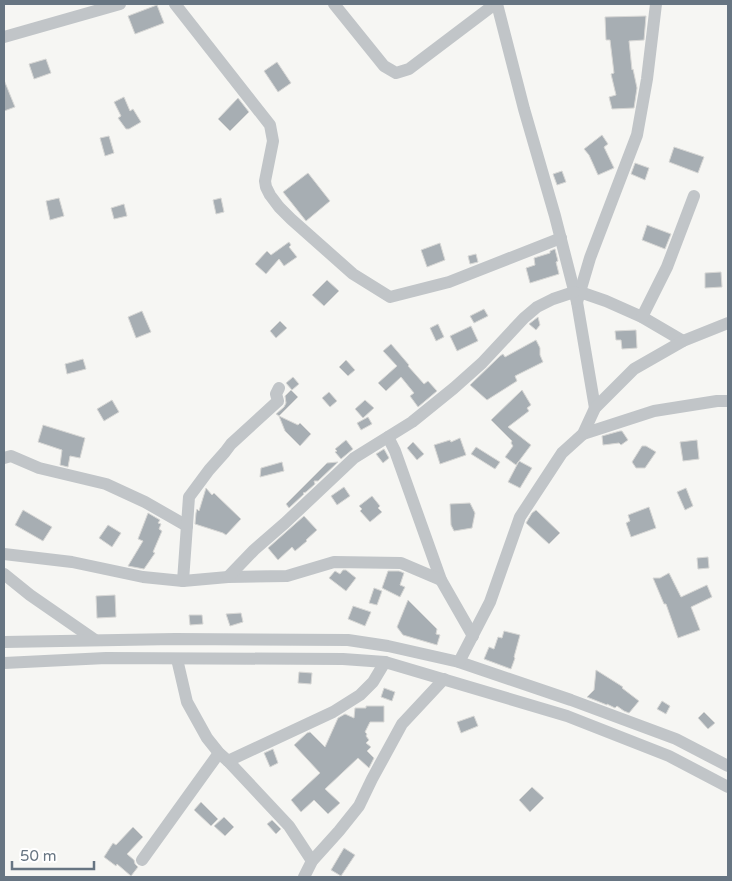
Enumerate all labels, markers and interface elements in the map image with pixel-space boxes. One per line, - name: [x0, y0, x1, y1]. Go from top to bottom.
- scale bar: [12, 838, 95, 870]
- text: 50 m: [20, 847, 57, 865]

